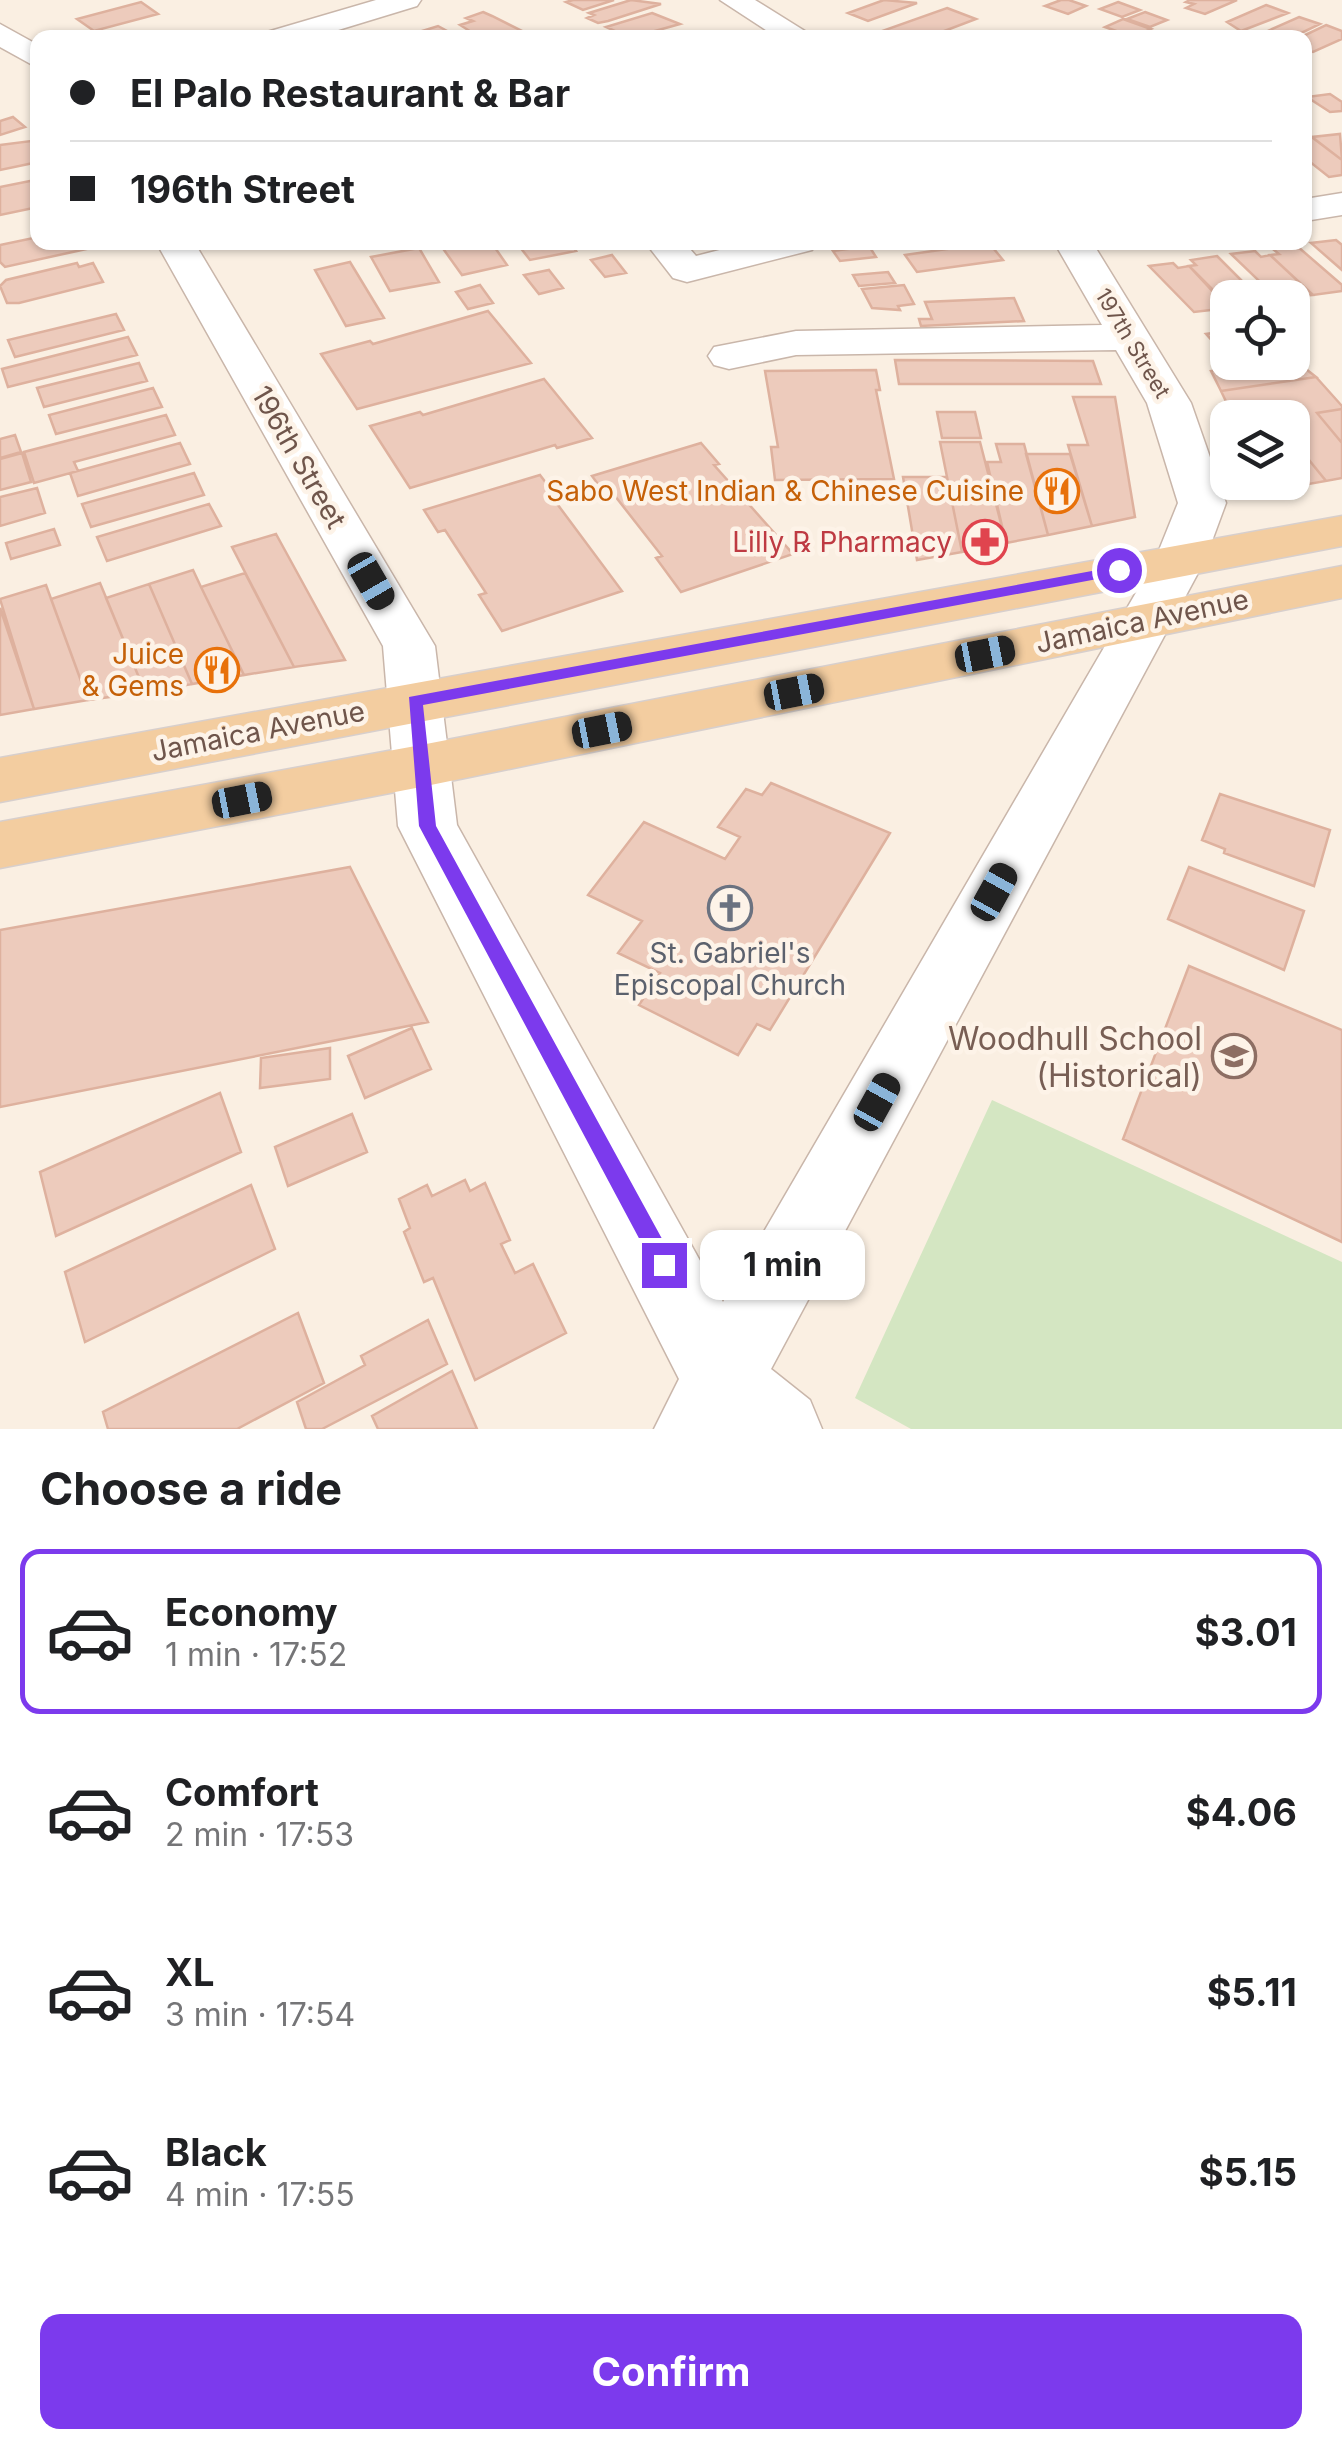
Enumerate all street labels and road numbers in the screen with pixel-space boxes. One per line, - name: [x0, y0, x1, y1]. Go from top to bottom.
- street label: 197th Street: [1090, 284, 1176, 402]
- street label: 196th Street: [245, 380, 353, 534]
- street label: Jamaica Avenue: [1032, 582, 1252, 660]
- street label: Jamaica Avenue: [148, 694, 368, 768]

